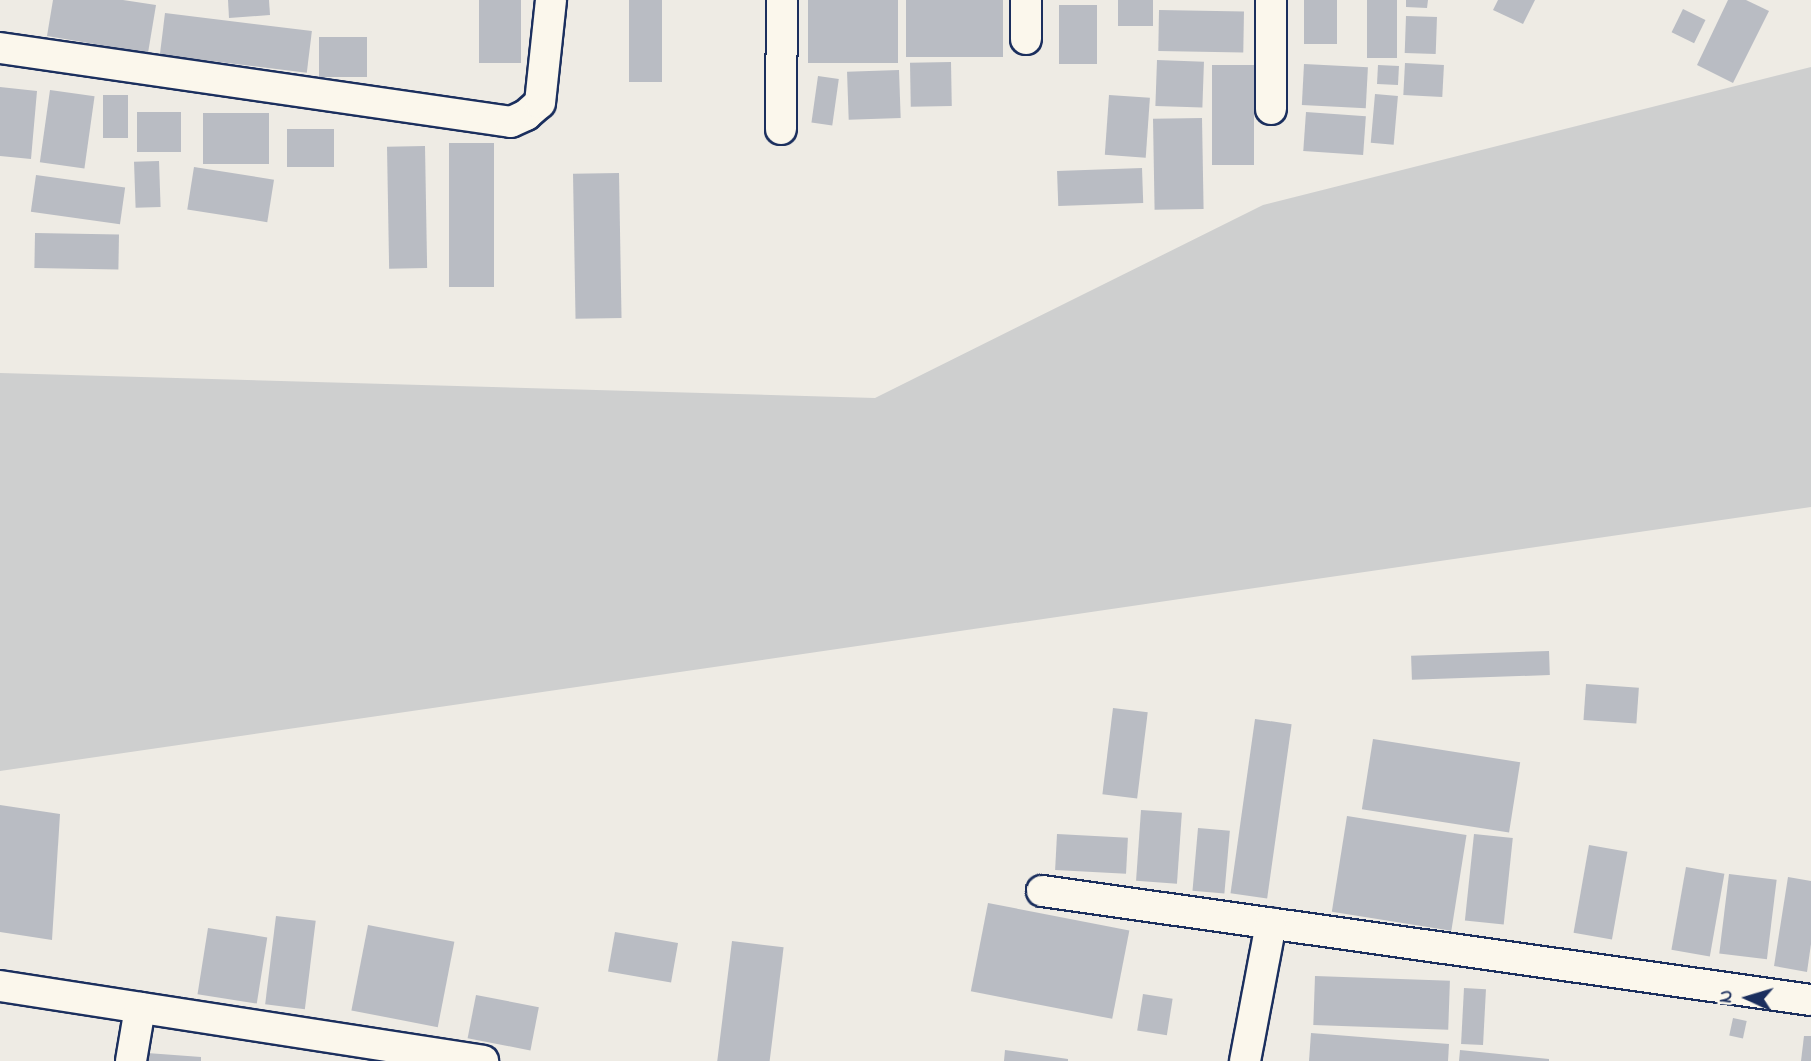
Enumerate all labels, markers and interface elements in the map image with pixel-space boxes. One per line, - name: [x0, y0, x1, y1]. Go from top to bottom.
- north arrow: [1713, 963, 1783, 1033]
- text: N: [1713, 989, 1740, 1004]

